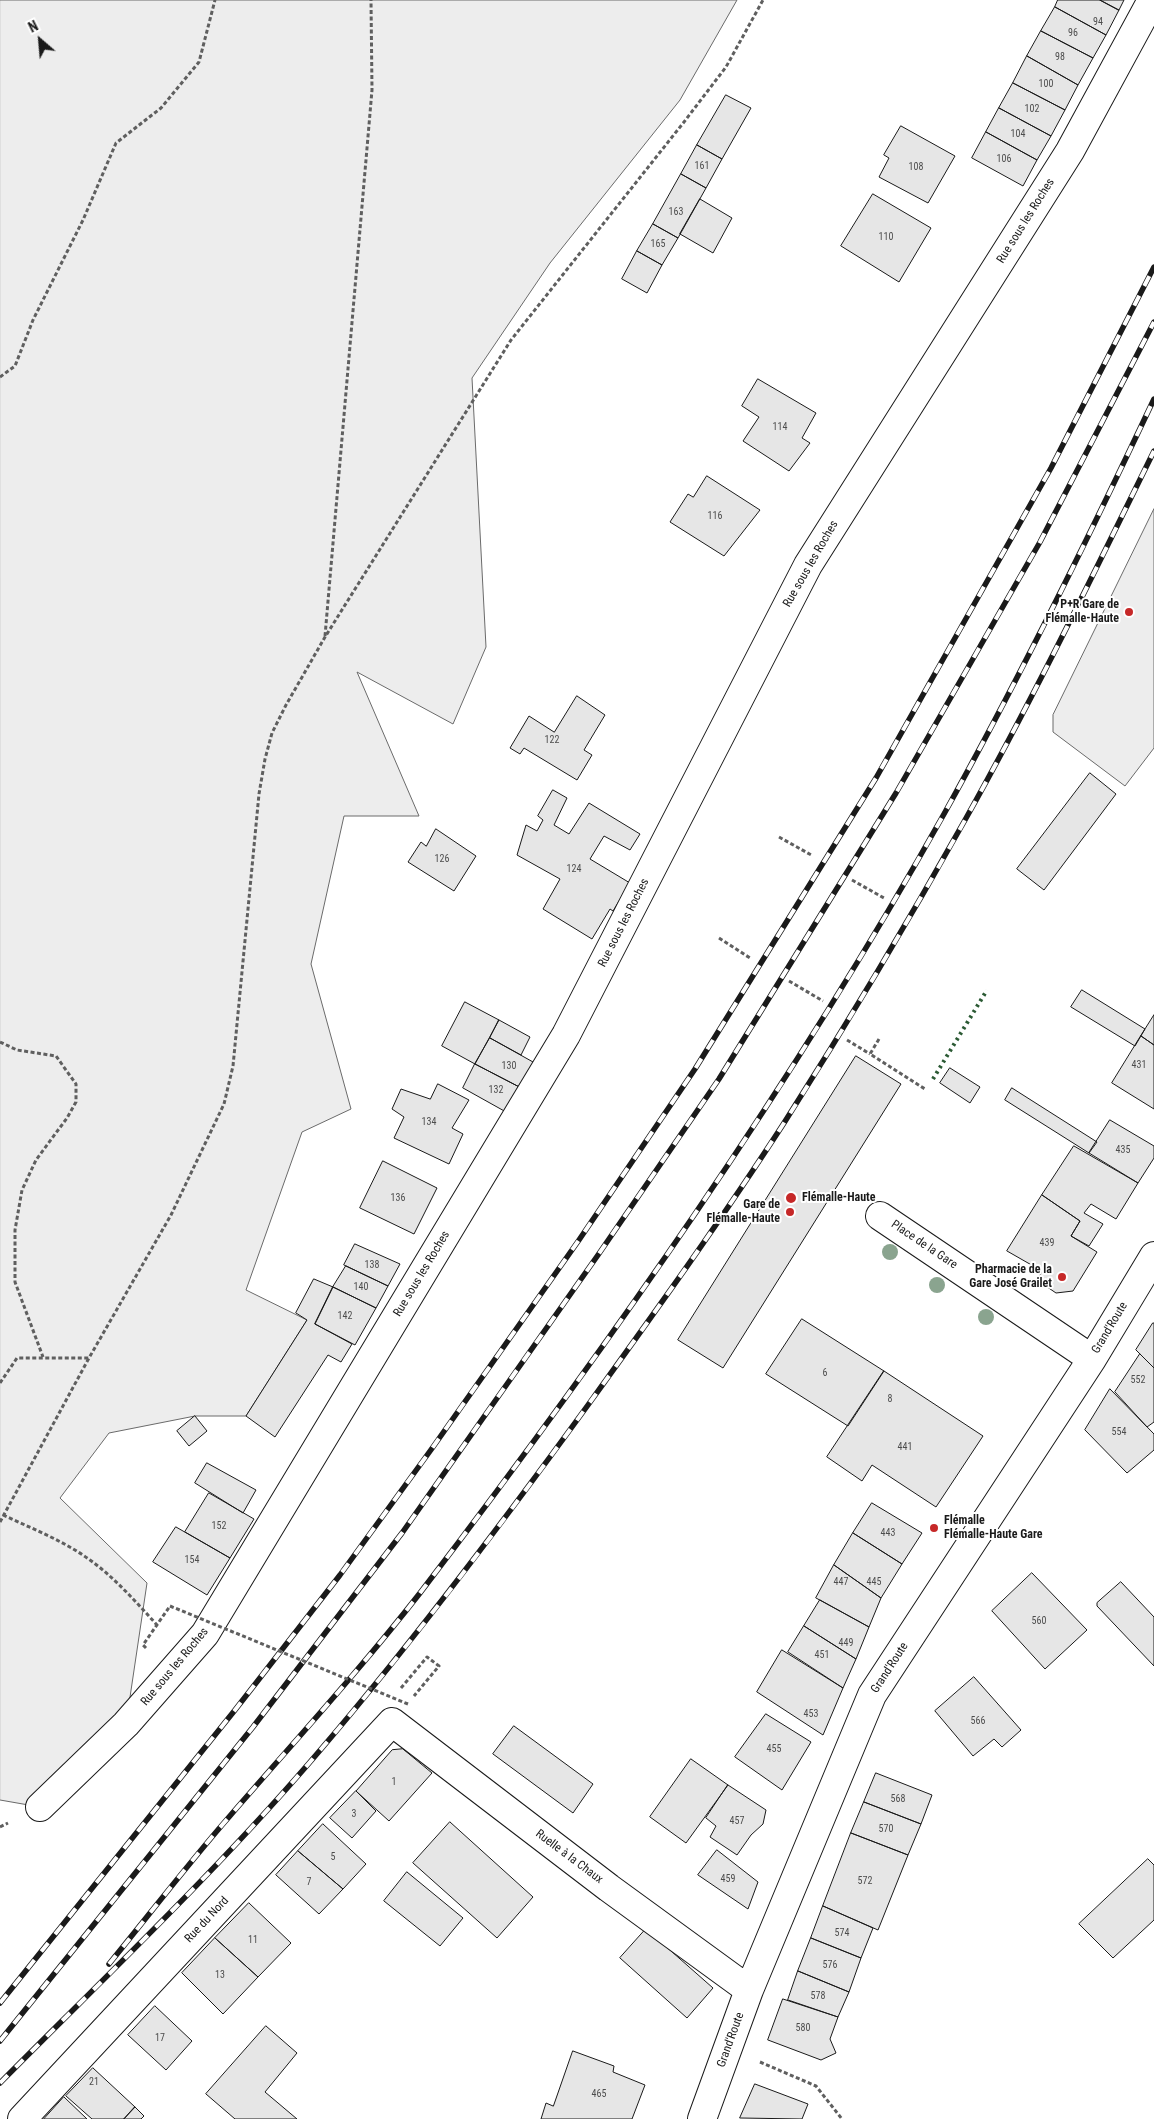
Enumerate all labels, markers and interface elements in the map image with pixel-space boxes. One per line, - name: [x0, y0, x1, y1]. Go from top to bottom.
- north arrow: [15, 15, 65, 65]
- house number: 94: [1093, 16, 1103, 28]
- text: N: [26, 18, 41, 36]
- house number: 96: [1068, 27, 1078, 39]
- house number: 98: [1055, 51, 1065, 63]
- house number: 100: [1039, 78, 1053, 90]
- house number: 102: [1025, 103, 1039, 115]
- house number: 104: [1011, 128, 1025, 140]
- house number: 106: [997, 153, 1011, 165]
- house number: 161: [695, 160, 709, 172]
- house number: 108: [909, 161, 923, 173]
- street label: Rue sous les Roches: [994, 176, 1058, 266]
- house number: 163: [669, 206, 683, 218]
- house number: 110: [879, 231, 893, 243]
- house number: 165: [651, 238, 665, 250]
- house number: 114: [773, 421, 787, 433]
- house number: 116: [708, 510, 722, 522]
- street label: Rue sous les Roches: [780, 518, 842, 610]
- place label: P+R Gare de Flémalle-Haute: [1046, 598, 1119, 626]
- marker: P+R Gare de Flémalle-Haute: [1123, 606, 1135, 618]
- house number: 122: [545, 734, 559, 746]
- house number: 126: [435, 853, 449, 865]
- house number: 124: [567, 863, 581, 875]
- street label: Rue sous les Roches: [595, 876, 653, 970]
- house number: 431: [1132, 1059, 1146, 1071]
- house number: 130: [502, 1060, 516, 1072]
- house number: 132: [489, 1084, 503, 1096]
- house number: 134: [422, 1116, 436, 1128]
- house number: 435: [1116, 1144, 1130, 1156]
- marker: Flémalle-Haute: [784, 1191, 798, 1205]
- place label: Flémalle-Haute: [802, 1191, 875, 1205]
- house number: 136: [391, 1192, 405, 1204]
- place label: Gare de Flémalle-Haute: [707, 1198, 780, 1226]
- marker: Gare de Flémalle-Haute: [784, 1206, 796, 1218]
- street label: Place de la Gare: [888, 1218, 960, 1272]
- street label: Rue sous les Roches: [391, 1229, 453, 1319]
- house number: 439: [1040, 1237, 1054, 1249]
- house number: 138: [365, 1259, 379, 1271]
- place label: Pharmacie de la Gare José Grailet: [969, 1263, 1052, 1291]
- marker: Pharmacie de la Gare José Grailet: [1056, 1271, 1068, 1283]
- house number: 140: [354, 1281, 368, 1293]
- street label: Grand'Route: [1089, 1300, 1131, 1356]
- house number: 142: [338, 1310, 352, 1322]
- house number: 6: [823, 1367, 827, 1379]
- house number: 552: [1131, 1374, 1145, 1386]
- house number: 8: [888, 1393, 892, 1405]
- house number: 554: [1112, 1426, 1126, 1438]
- house number: 441: [898, 1441, 912, 1453]
- place label: Flémalle Flémalle-Haute Gare: [944, 1514, 1043, 1542]
- house number: 152: [212, 1520, 226, 1532]
- marker: Flémalle Flémalle-Haute Gare: [928, 1522, 940, 1534]
- house number: 443: [881, 1527, 895, 1539]
- house number: 154: [185, 1554, 199, 1566]
- house number: 447: [834, 1576, 848, 1588]
- house number: 445: [867, 1576, 881, 1588]
- house number: 560: [1032, 1615, 1046, 1627]
- street label: Rue sous les Roches: [138, 1625, 212, 1709]
- house number: 449: [839, 1637, 853, 1649]
- street label: Grand'Route: [868, 1640, 912, 1696]
- house number: 451: [815, 1649, 829, 1661]
- house number: 453: [804, 1708, 818, 1720]
- house number: 566: [971, 1715, 985, 1727]
- house number: 455: [767, 1743, 781, 1755]
- house number: 1: [392, 1776, 396, 1788]
- house number: 568: [891, 1793, 905, 1805]
- house number: 3: [352, 1808, 356, 1820]
- house number: 457: [730, 1815, 744, 1827]
- house number: 570: [879, 1823, 893, 1835]
- street label: Ruelle à la Chaux: [532, 1827, 606, 1887]
- house number: 5: [331, 1851, 335, 1863]
- house number: 459: [721, 1873, 735, 1885]
- house number: 572: [858, 1875, 872, 1887]
- house number: 7: [307, 1876, 311, 1888]
- street label: Rue du Nord: [182, 1894, 232, 1946]
- house number: 574: [835, 1927, 849, 1939]
- house number: 11: [248, 1934, 258, 1946]
- house number: 576: [823, 1959, 837, 1971]
- house number: 13: [215, 1969, 225, 1981]
- house number: 578: [811, 1990, 825, 2002]
- street label: Grand'Route: [714, 2011, 748, 2069]
- house number: 580: [796, 2022, 810, 2034]
- house number: 17: [155, 2032, 165, 2044]
- house number: 21: [89, 2076, 99, 2088]
- house number: 465: [592, 2088, 606, 2100]

